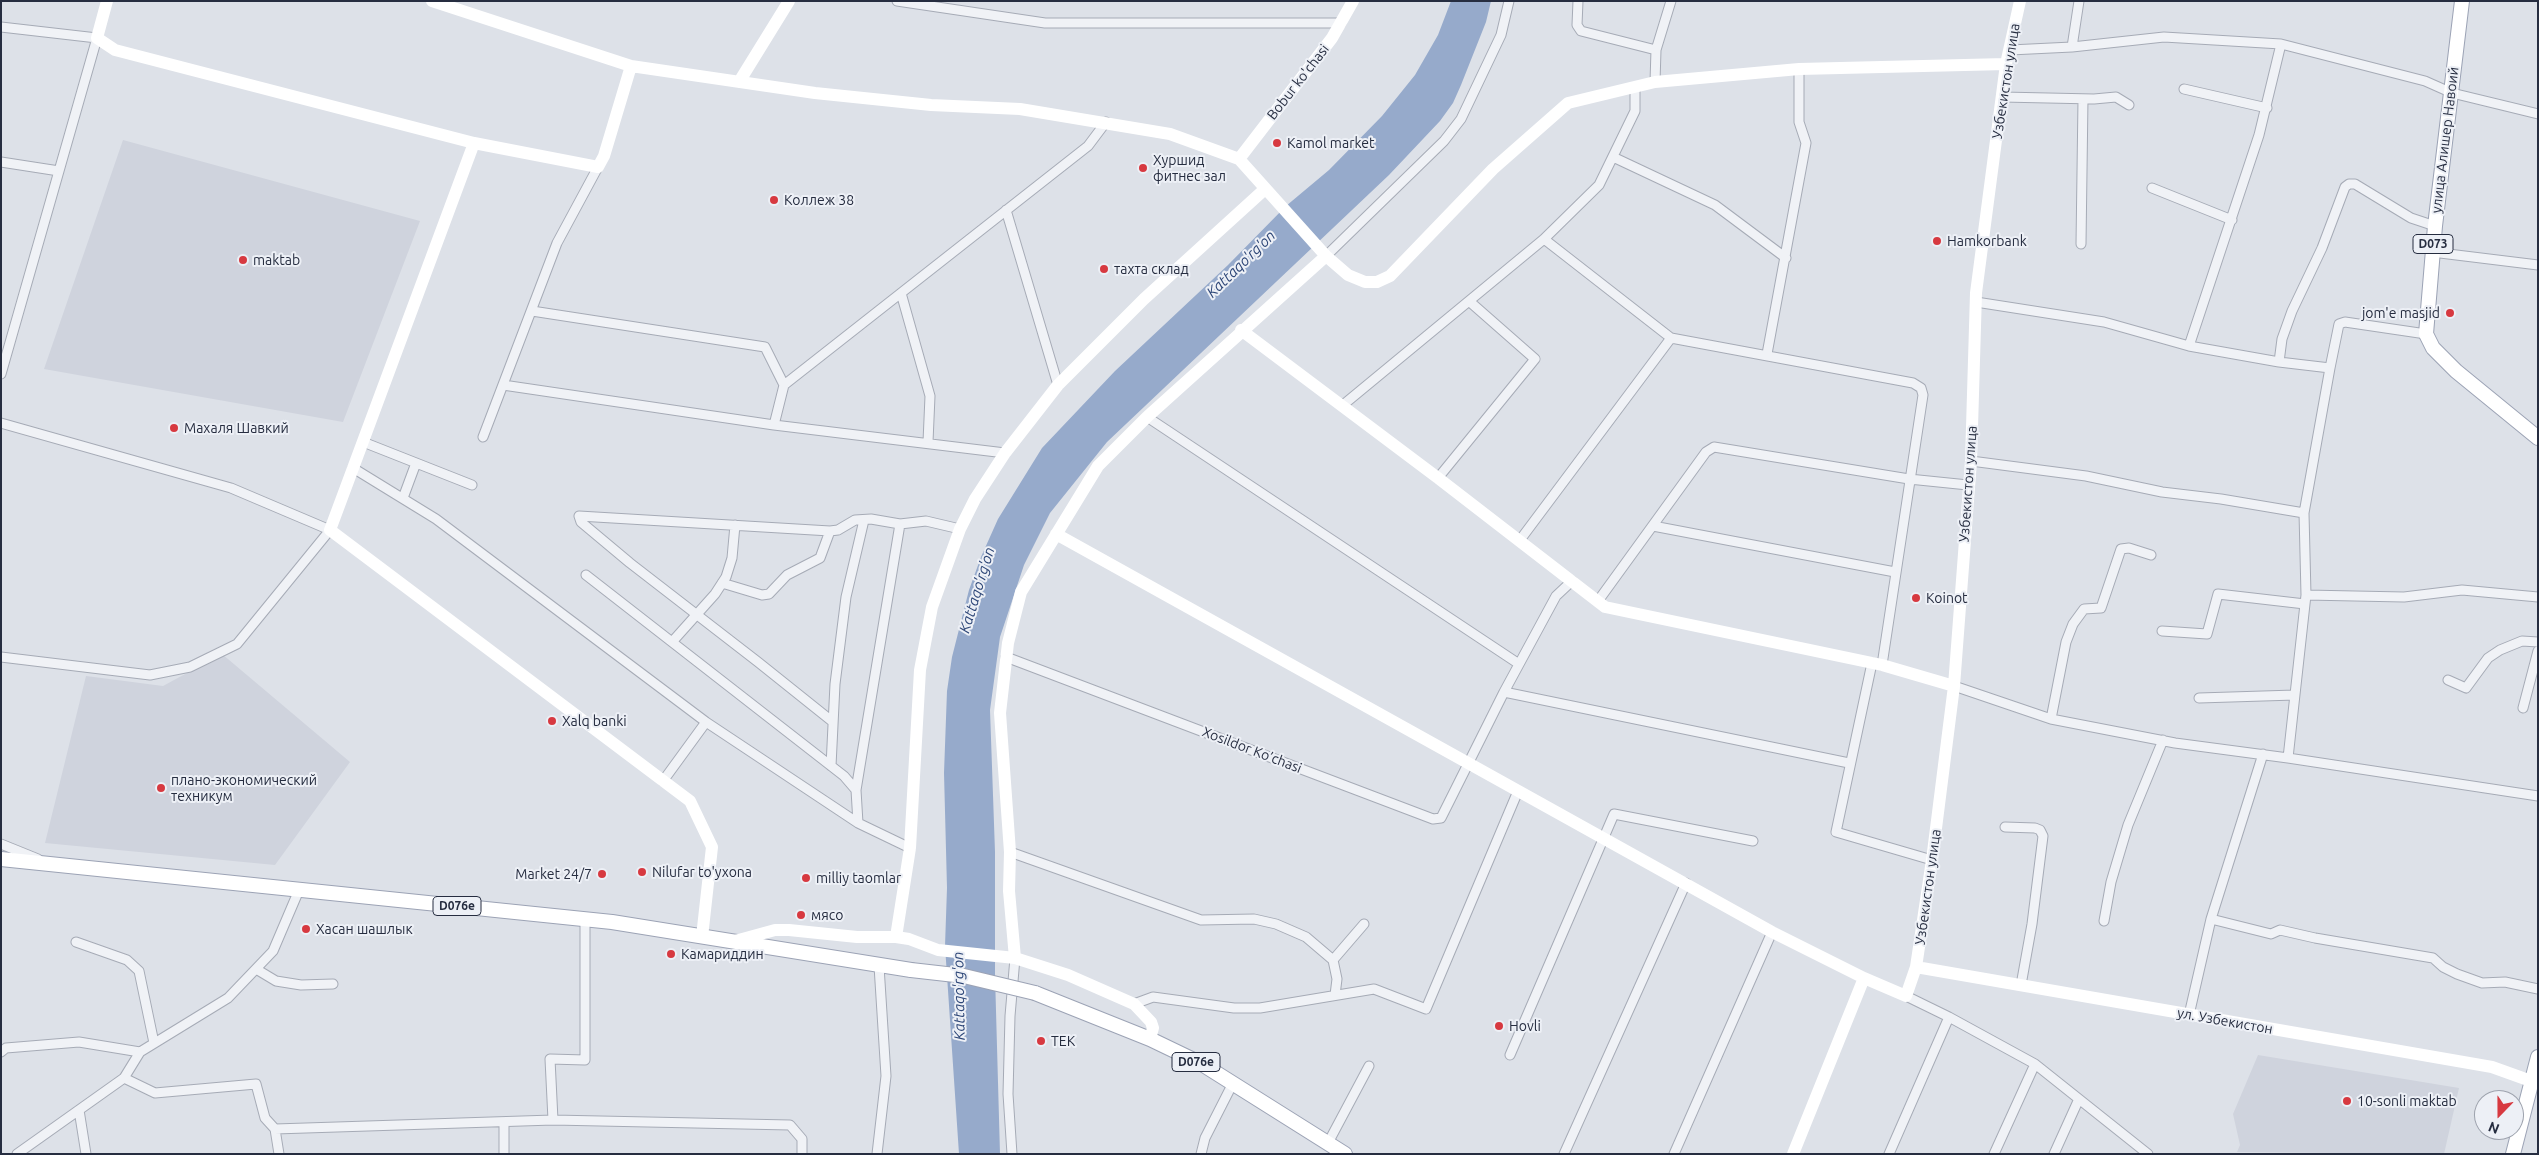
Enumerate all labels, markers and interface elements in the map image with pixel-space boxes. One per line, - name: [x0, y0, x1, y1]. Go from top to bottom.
- street label: Узбекистон улица: [1989, 22, 2023, 140]
- street label: Bobur ko'chasi: [1263, 41, 1333, 123]
- street label: улица Алишер Навоий: [2428, 66, 2462, 214]
- place label: Kamol market: [1287, 135, 1374, 151]
- marker: Kamol market: [1271, 137, 1283, 149]
- place label: Хуршид фитнес зал: [1153, 152, 1226, 184]
- marker: Хуршид фитнес зал: [1137, 162, 1149, 174]
- place label: Коллеж 38: [784, 192, 854, 208]
- marker: Коллеж 38: [768, 194, 780, 206]
- water label: Kattaqo'rg'on: [1203, 227, 1279, 301]
- place label: Hamkorbank: [1947, 233, 2027, 249]
- road number: D073: [2413, 234, 2453, 253]
- marker: Hamkorbank: [1931, 235, 1943, 247]
- place label: maktab: [253, 252, 300, 268]
- marker: maktab: [237, 254, 249, 266]
- place label: тахта склад: [1114, 261, 1189, 277]
- marker: тахта склад: [1098, 263, 1110, 275]
- place label: jom'e masjid: [2362, 305, 2440, 321]
- marker: jom'e masjid: [2444, 307, 2456, 319]
- place label: Махаля Шавкий: [184, 420, 289, 436]
- marker: Махаля Шавкий: [168, 422, 180, 434]
- street label: Узбекистон улица: [1956, 425, 1980, 543]
- water label: Kattaqo'rg'on: [955, 545, 999, 635]
- place label: Koinot: [1926, 590, 1968, 606]
- marker: Koinot: [1910, 592, 1922, 604]
- place label: Xalq banki: [562, 713, 627, 729]
- marker: Xalq banki: [546, 715, 558, 727]
- street label: Xosildor Ko’chasi: [1200, 723, 1304, 777]
- place label: плано-экономический техникум: [171, 772, 317, 804]
- marker: плано-экономический техникум: [155, 782, 167, 794]
- street label: Узбекистон улица: [1912, 828, 1944, 946]
- place label: Nilufar to'yxona: [652, 864, 752, 880]
- place label: Market 24/7: [515, 866, 592, 882]
- marker: Nilufar to'yxona: [636, 866, 648, 878]
- marker: Market 24/7: [596, 868, 608, 880]
- place label: milliy taomlar: [816, 870, 901, 886]
- marker: milliy taomlar: [800, 872, 812, 884]
- road number: D076e: [433, 896, 481, 916]
- place label: мясо: [811, 907, 843, 923]
- marker: мясо: [795, 909, 807, 921]
- place label: Хасан шашлык: [316, 921, 413, 937]
- marker: Хасан шашлык: [300, 923, 312, 935]
- place label: Камариддин: [681, 946, 764, 962]
- marker: Камариддин: [665, 948, 677, 960]
- water label: Kattaqo'rg'on: [949, 951, 969, 1041]
- street label: ул. Узбекистон: [2176, 1004, 2274, 1038]
- place label: Hovli: [1509, 1018, 1541, 1034]
- marker: Hovli: [1493, 1020, 1505, 1032]
- place label: TEK: [1051, 1033, 1075, 1049]
- marker: TEK: [1035, 1035, 1047, 1047]
- road number: D076e: [1172, 1052, 1220, 1072]
- north arrow: [2474, 1090, 2524, 1140]
- place label: 10-sonli maktab: [2357, 1093, 2457, 1109]
- marker: 10-sonli maktab: [2341, 1095, 2353, 1107]
- text: N: [2486, 1119, 2502, 1137]

